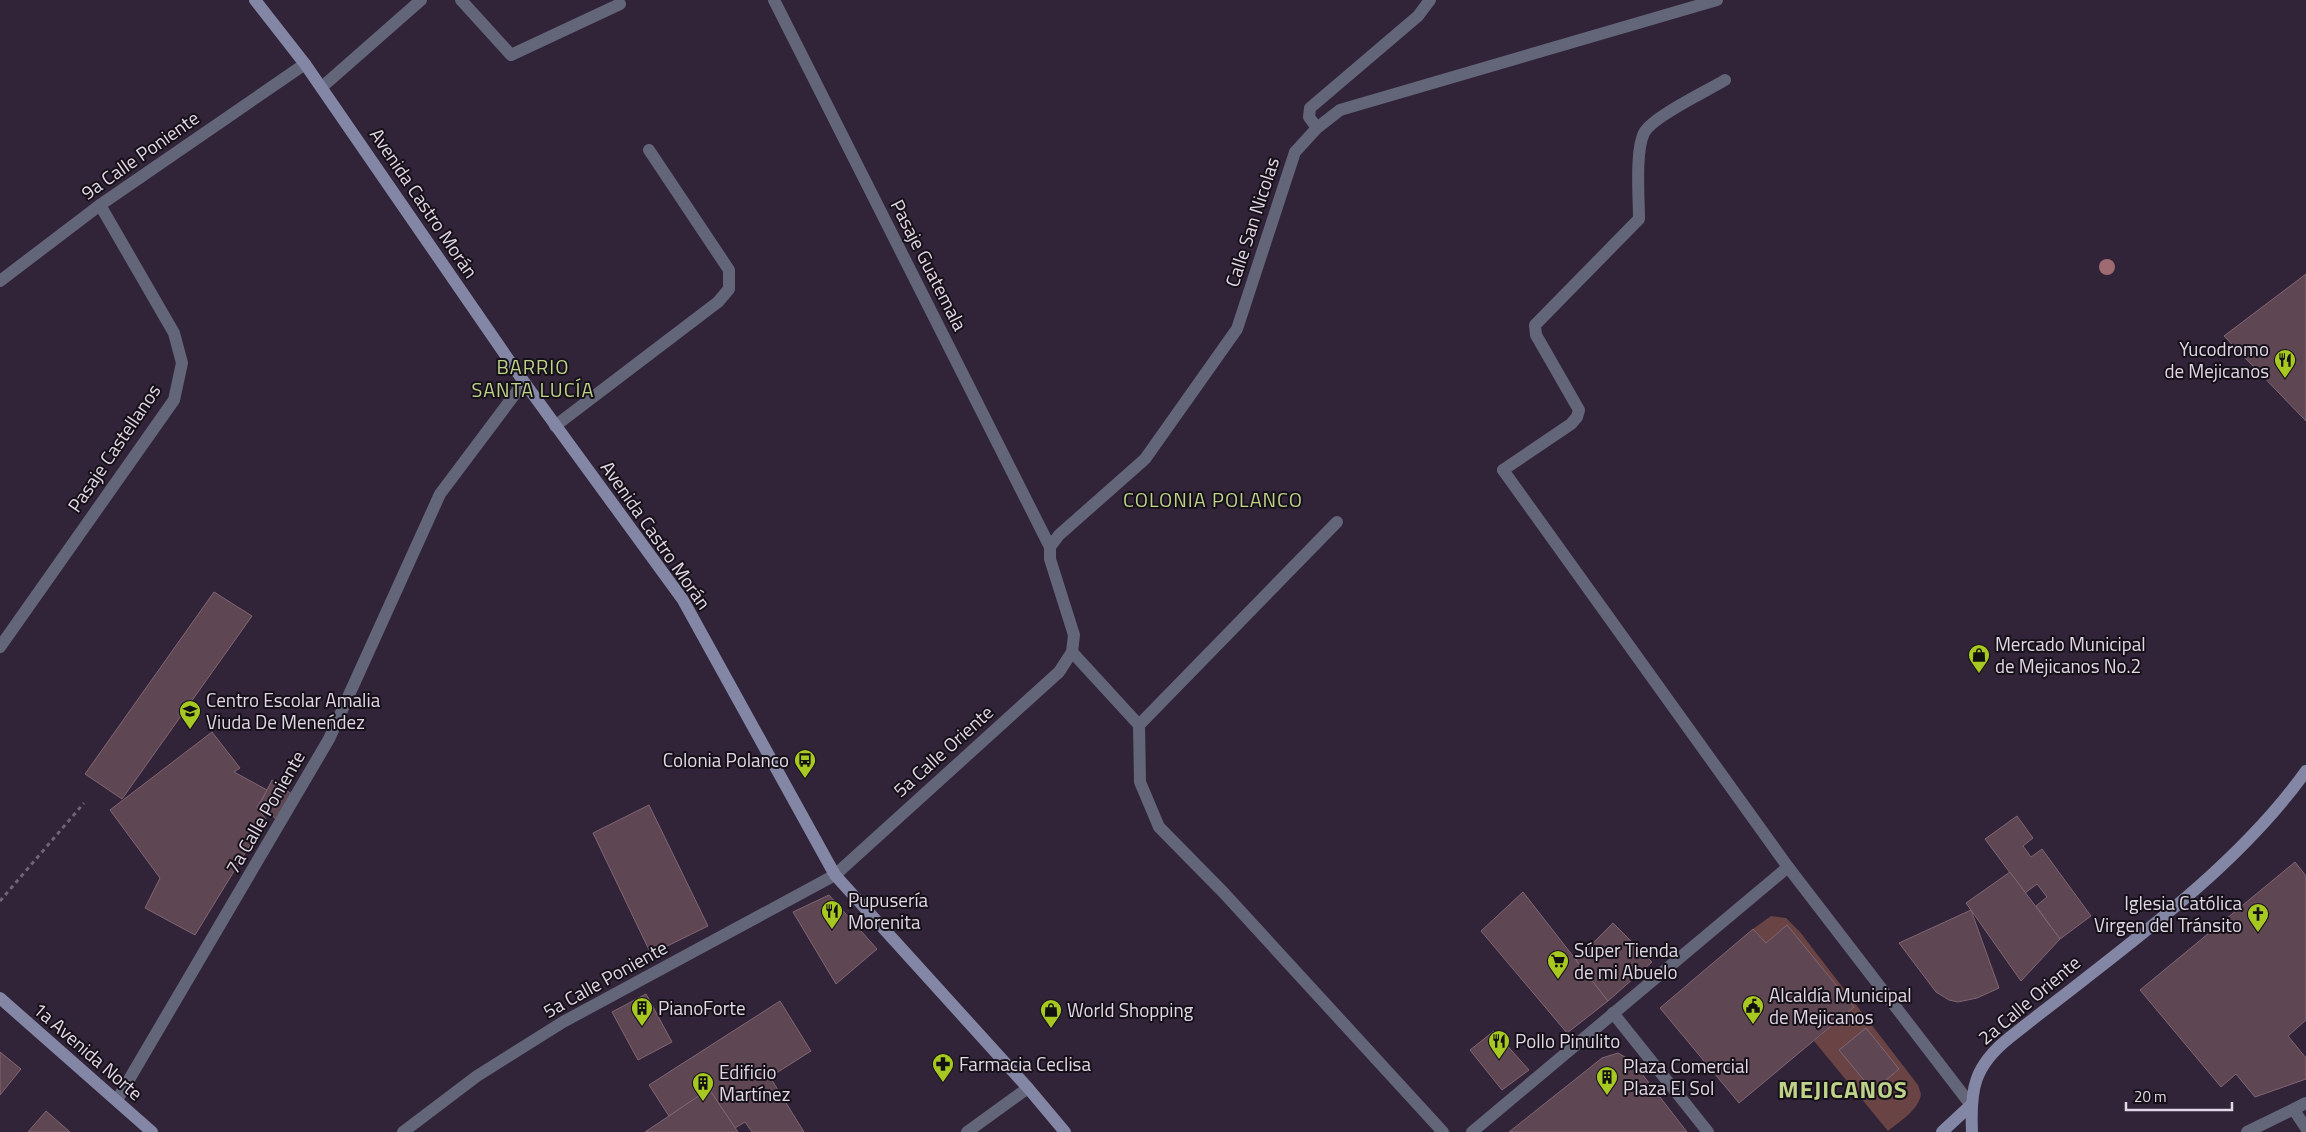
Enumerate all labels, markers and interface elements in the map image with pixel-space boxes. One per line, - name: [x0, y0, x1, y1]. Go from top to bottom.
- street label: 9a Calle Poniente: [75, 103, 205, 206]
- street label: Avenida Castro Morán: [363, 122, 486, 284]
- street label: Calle San Nicolas: [1217, 153, 1286, 290]
- street label: Pasaje Guatemala: [884, 194, 975, 336]
- place label: Yucodromo de Mejicanos: [2165, 334, 2269, 385]
- restaurant icon: Yucodromo de Mejicanos: [2273, 348, 2297, 379]
- district label: BARRIO SANTA LUCÍA: [472, 351, 594, 405]
- street label: Pasaje Castellanos: [60, 378, 167, 518]
- street label: Avenida Castro Morán: [594, 454, 719, 615]
- district label: COLONIA POLANCO: [1123, 484, 1303, 515]
- place label: Mercado Municipal de Mejicanos No.2: [1995, 629, 2146, 680]
- shop icon: Mercado Municipal de Mejicanos No.2: [1967, 643, 1991, 674]
- place label: Centro Escolar Amalia Viuda De Meneńdez: [206, 685, 381, 736]
- street label: 5a Calle Oriente: [886, 698, 999, 804]
- school or university icon: Centro Escolar Amalia Viuda De Meneńdez: [178, 699, 202, 730]
- street label: 7a Calle Poniente: [217, 745, 312, 879]
- place label: Colonia Polanco: [663, 745, 789, 774]
- bus stop icon: Colonia Polanco: [793, 748, 817, 779]
- place label: Pupusería Morenita: [848, 885, 929, 936]
- place label: Iglesia Católica Virgen del Tránsito: [2094, 888, 2242, 939]
- restaurant icon: Pupusería Morenita: [820, 899, 844, 930]
- church icon: Iglesia Católica Virgen del Tránsito: [2246, 902, 2270, 933]
- street label: 5a Calle Poniente: [537, 932, 672, 1025]
- place label: Súper Tienda de mi Abuelo: [1574, 935, 1679, 986]
- street label: 2a Calle Oriente: [1971, 948, 2086, 1051]
- supermarket icon: Súper Tienda de mi Abuelo: [1546, 949, 1570, 980]
- place label: Alcaldía Municipal de Mejicanos: [1769, 980, 1912, 1031]
- place label: PianoForte: [658, 993, 746, 1022]
- public building icon: Alcaldía Municipal de Mejicanos: [1741, 994, 1765, 1025]
- street label: 1a Avenida Norte: [27, 995, 150, 1107]
- place label: World Shopping: [1067, 995, 1194, 1024]
- building icon: PianoForte: [630, 996, 654, 1027]
- shop icon: World Shopping: [1039, 998, 1063, 1029]
- place label: Pollo Pinulito: [1515, 1026, 1620, 1055]
- restaurant icon: Pollo Pinulito: [1487, 1029, 1511, 1060]
- place label: Farmacia Ceclisa: [959, 1049, 1091, 1078]
- place label: Plaza Comercial Plaza El Sol: [1623, 1051, 1749, 1102]
- pharmacy icon: Farmacia Ceclisa: [931, 1052, 955, 1083]
- place label: Edificio Martínez: [719, 1057, 790, 1108]
- building icon: Plaza Comercial Plaza El Sol: [1595, 1065, 1619, 1096]
- building icon: Edificio Martínez: [691, 1071, 715, 1102]
- district label: MEJICANOS: [1778, 1071, 1908, 1107]
- scale bar: [2126, 1080, 2232, 1112]
- text: 20 m: [2134, 1085, 2167, 1108]

